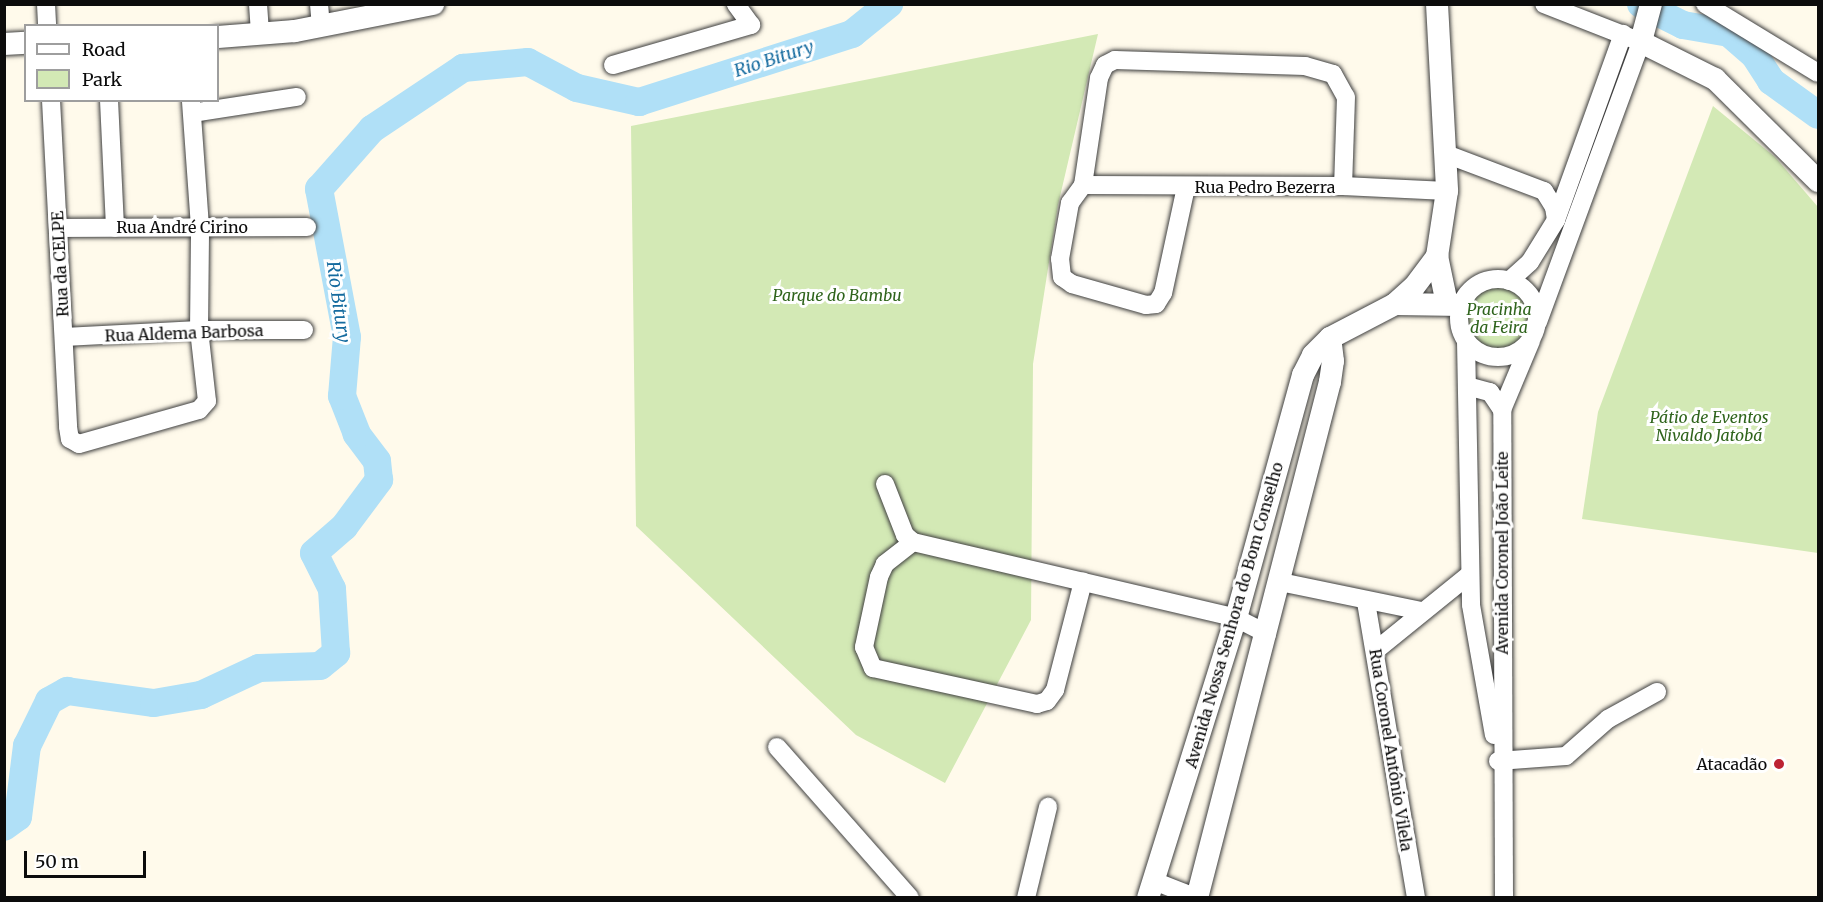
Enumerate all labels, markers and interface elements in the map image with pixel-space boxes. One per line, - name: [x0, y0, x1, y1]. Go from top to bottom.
- legend: [24, 24, 219, 102]
- water label: Rio Bitury: [731, 36, 817, 82]
- text: Road: [82, 38, 126, 61]
- text: Park: [82, 68, 122, 91]
- street label: Rua Pedro Bezerra: [1195, 177, 1335, 197]
- street label: Rua da CELPE: [48, 211, 72, 317]
- street label: Rua André Cirino: [116, 217, 248, 237]
- water label: Rio Bitury: [322, 260, 354, 344]
- park label: Parque do Bambu: [772, 285, 902, 305]
- park label: Pracinha da Feira: [1466, 299, 1532, 337]
- street label: Rua Aldema Barbosa: [104, 321, 264, 345]
- park label: Pátio de Eventos Nivaldo Jatobá: [1650, 407, 1768, 445]
- street label: Avenida Coronel João Leite: [1492, 451, 1512, 655]
- street label: Avenida Nossa Senhora do Bom Conselho: [1181, 460, 1287, 770]
- street label: Rua Coronel Antônio Vilela: [1365, 647, 1417, 853]
- place label: Atacadão: [1697, 754, 1767, 774]
- marker: Atacadão: [1772, 757, 1786, 771]
- scale bar: [27, 839, 148, 877]
- text: 50 m: [35, 850, 79, 873]

